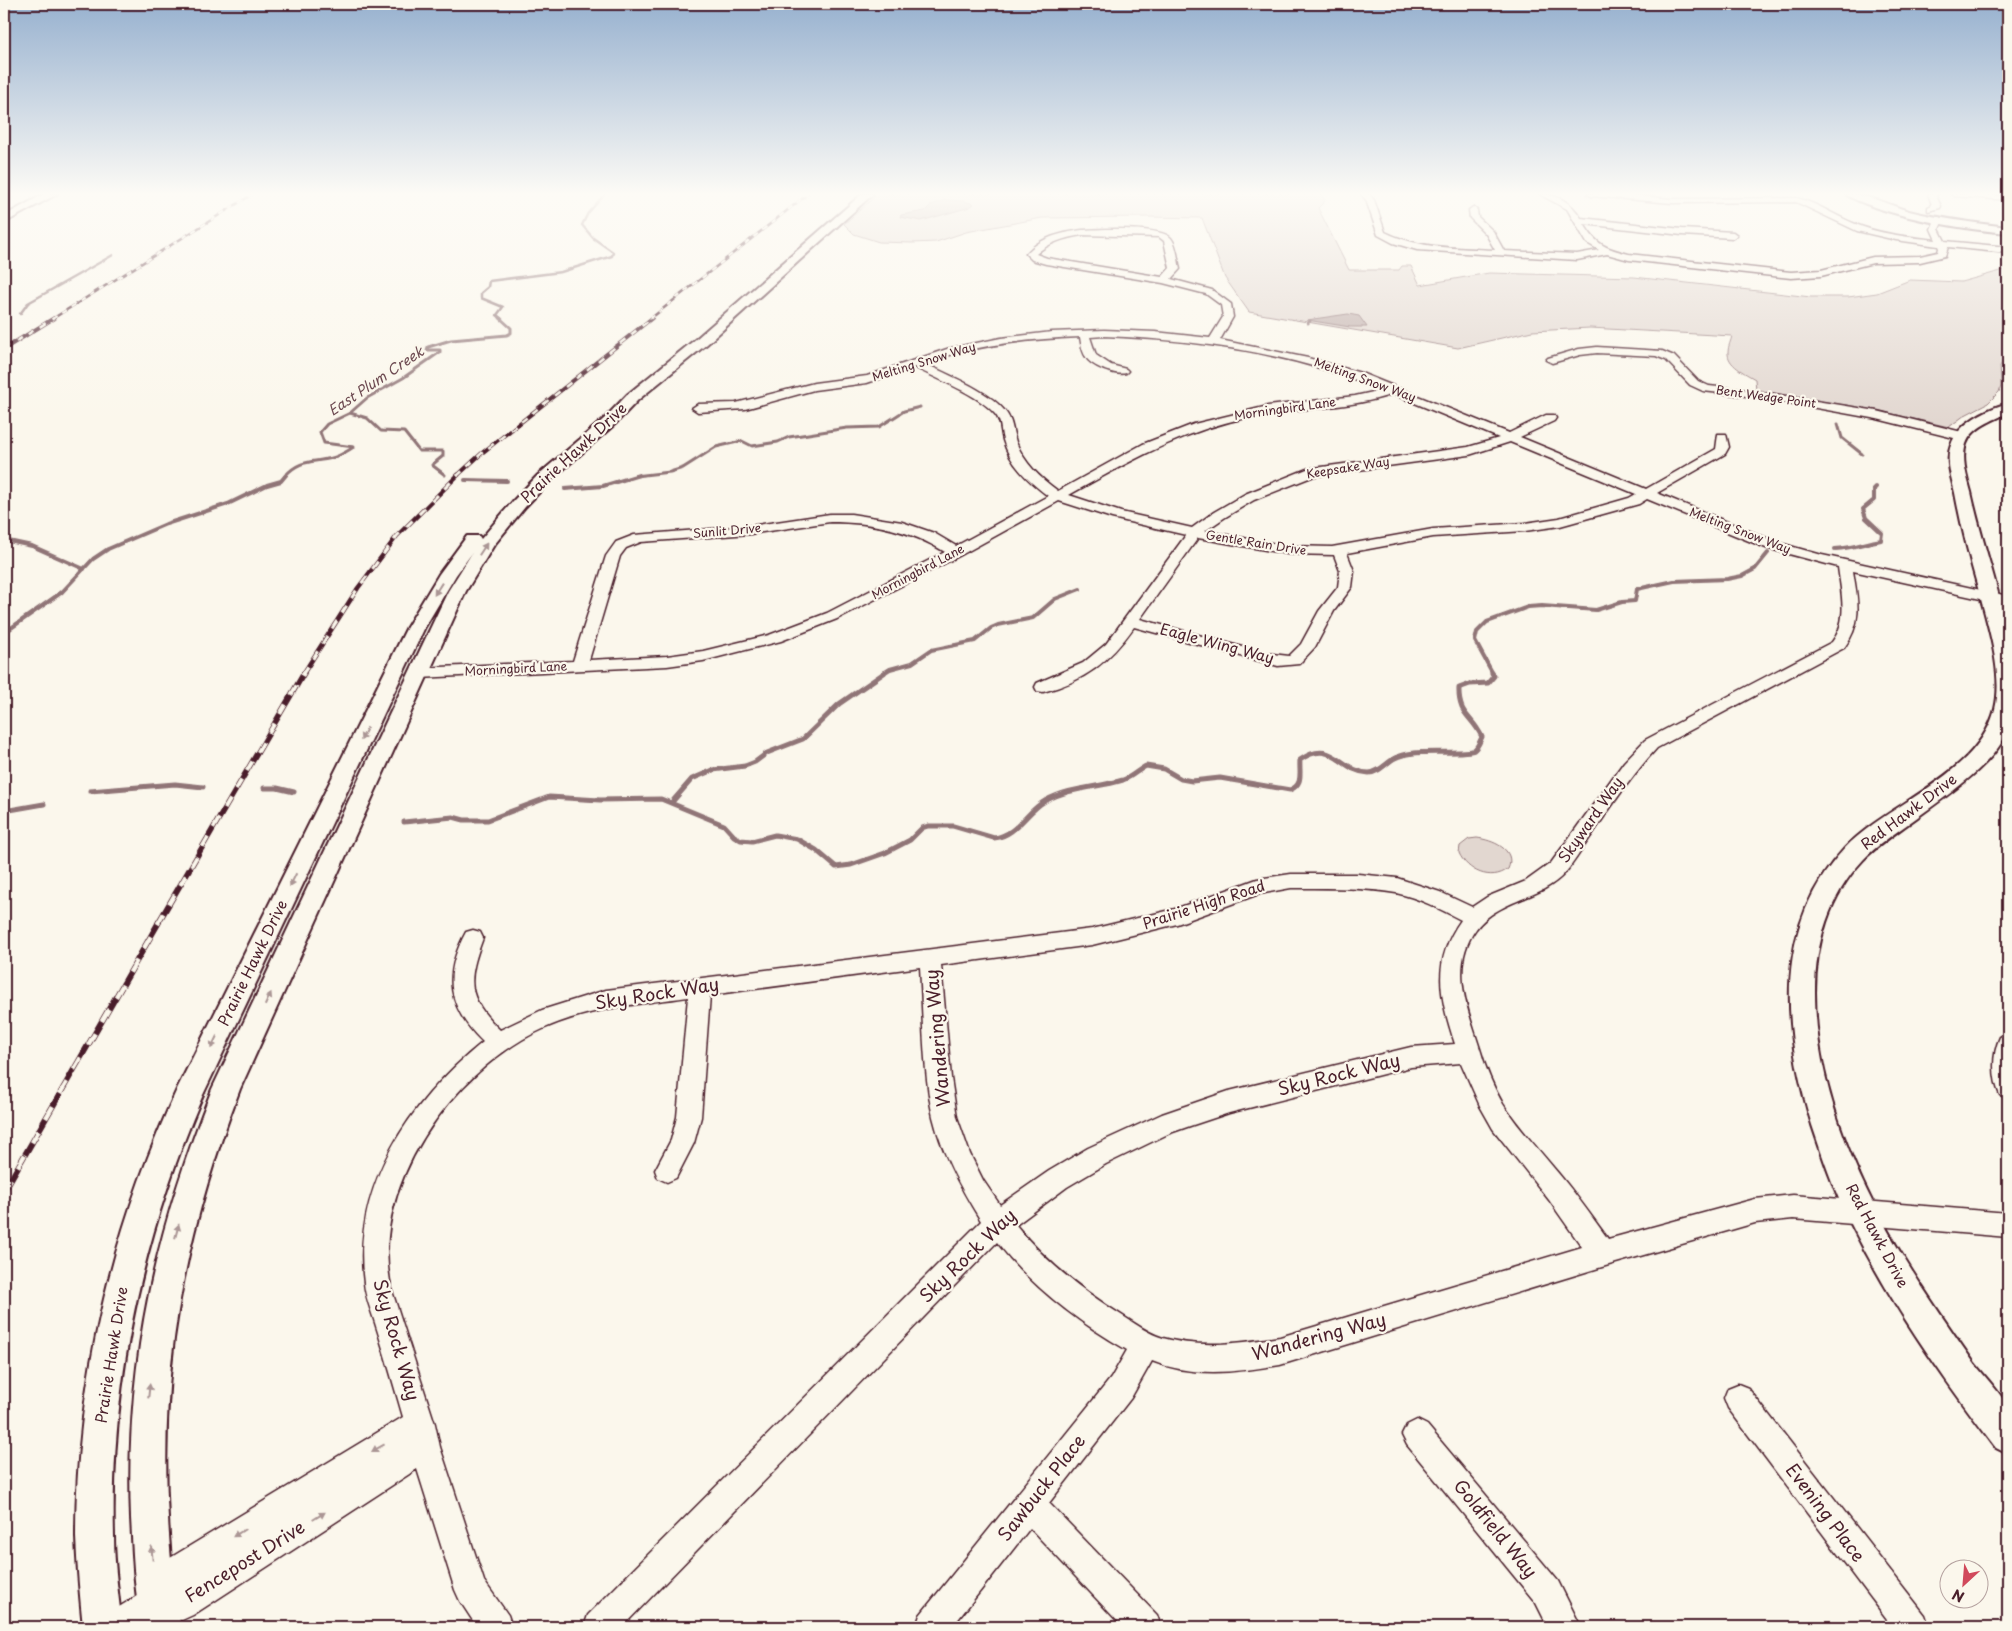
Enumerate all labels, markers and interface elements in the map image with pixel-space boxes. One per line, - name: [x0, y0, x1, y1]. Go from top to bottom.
- street label: Melting Snow Way: [870, 337, 978, 385]
- water label: East Plum Creek: [324, 340, 429, 420]
- street label: Melting Snow Way: [1312, 352, 1419, 406]
- street label: Bent Wedge Point: [1715, 380, 1817, 412]
- street label: Morningbird Lane: [1233, 392, 1337, 424]
- street label: Prairie Hawk Drive: [515, 396, 631, 507]
- street label: Keepsake Way: [1305, 452, 1391, 482]
- street label: Melting Snow Way: [1687, 502, 1794, 558]
- street label: Sunlit Drive: [692, 518, 762, 542]
- street label: Gentle Rain Drive: [1205, 525, 1308, 559]
- street label: Morningbird Lane: [868, 539, 967, 603]
- one-way arrow: [478, 543, 488, 556]
- one-way arrow: [434, 582, 443, 596]
- street label: Eagle Wing Way: [1158, 616, 1277, 669]
- street label: Morningbird Lane: [464, 656, 568, 680]
- one-way arrow: [360, 726, 369, 741]
- street label: Red Hawk Drive: [1855, 767, 1961, 855]
- street label: Skyward Way: [1552, 771, 1628, 867]
- one-way arrow: [289, 873, 297, 887]
- street label: Prairie High Road: [1139, 873, 1268, 934]
- street label: Prairie Hawk Drive: [211, 895, 292, 1029]
- street label: Wandering Way: [917, 968, 956, 1108]
- street label: Sky Rock Way: [593, 969, 721, 1016]
- one-way arrow: [264, 992, 272, 1006]
- one-way arrow: [210, 1034, 219, 1049]
- street label: Sky Rock Way: [1274, 1045, 1403, 1102]
- street label: Red Hawk Drive: [1841, 1179, 1915, 1291]
- street label: Sky Rock Way: [912, 1202, 1021, 1308]
- one-way arrow: [173, 1223, 181, 1239]
- street label: Sky Rock Way: [367, 1276, 428, 1404]
- street label: Prairie Hawk Drive: [88, 1285, 133, 1425]
- street label: Wandering Way: [1249, 1305, 1389, 1366]
- one-way arrow: [145, 1382, 153, 1398]
- street label: Sawbuck Place: [991, 1428, 1091, 1546]
- one-way arrow: [371, 1444, 384, 1453]
- street label: Evening Place: [1780, 1457, 1872, 1567]
- street label: Goldfield Way: [1448, 1473, 1545, 1583]
- one-way arrow: [312, 1511, 325, 1520]
- street label: Fencepost Drive: [179, 1513, 310, 1609]
- one-way arrow: [233, 1528, 246, 1538]
- one-way arrow: [147, 1545, 155, 1561]
- north arrow: [1940, 1558, 1990, 1608]
- text: N: [1948, 1584, 1968, 1608]

